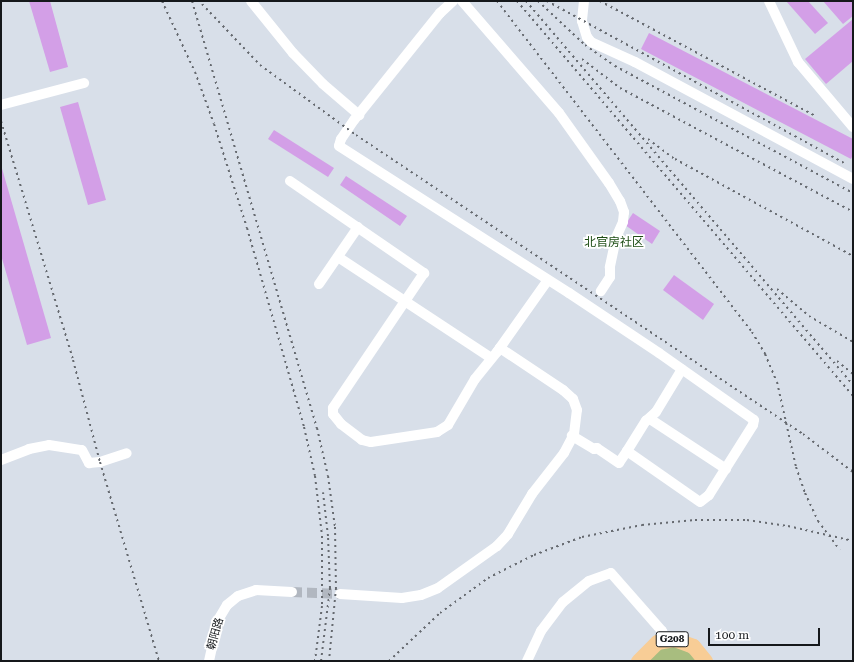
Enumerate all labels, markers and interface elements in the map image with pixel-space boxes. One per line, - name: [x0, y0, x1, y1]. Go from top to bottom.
- district label: 北官房社区: [584, 236, 644, 250]
- street label: 朝阳路: [205, 616, 227, 652]
- scale bar: [710, 620, 822, 646]
- text: 100 m: [715, 628, 749, 642]
- road number: G208: [655, 631, 689, 647]

